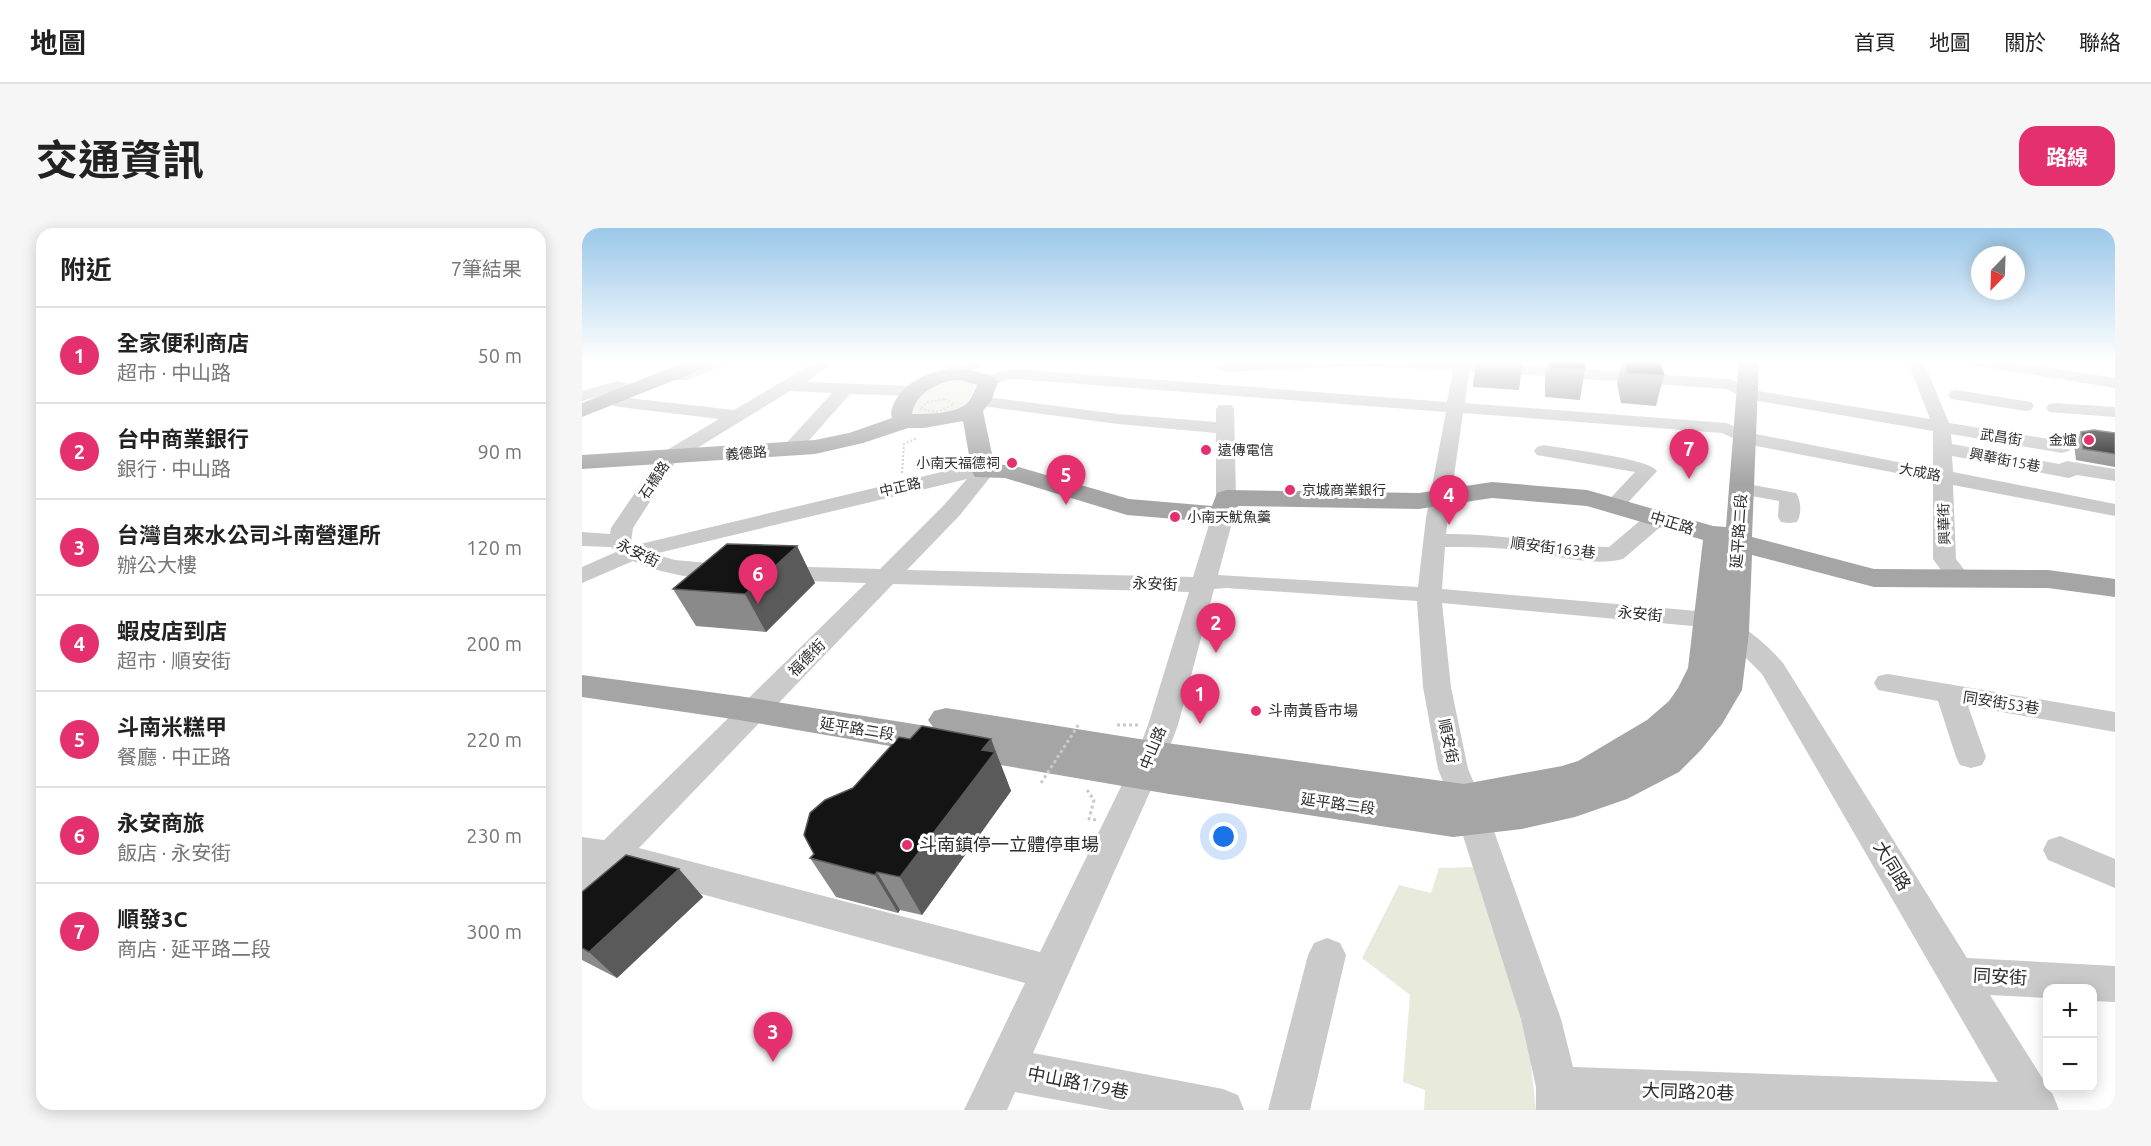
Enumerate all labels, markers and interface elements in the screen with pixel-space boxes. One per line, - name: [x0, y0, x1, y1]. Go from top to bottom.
- text: 地圖: [30, 27, 86, 58]
- text: 首頁: [1854, 30, 1896, 54]
- text: 地圖: [1929, 30, 1971, 54]
- text: 關於: [2004, 30, 2046, 54]
- text: 聯絡: [2079, 30, 2121, 54]
- button: 路線: [2019, 126, 2115, 186]
- text: 交通資訊: [36, 136, 204, 183]
- north arrow: [1971, 246, 2025, 300]
- text: 附近: [60, 255, 112, 284]
- text: 7筆結果: [451, 257, 522, 280]
- text: 全家便利商店: [117, 330, 249, 355]
- text: 1: [74, 344, 85, 367]
- text: 50 m: [478, 344, 522, 367]
- text: 超市 · 中山路: [117, 361, 231, 384]
- text: 台中商業銀行: [117, 426, 249, 451]
- street label: 武昌街: [1979, 426, 2023, 448]
- pin: 7: [1670, 430, 1708, 479]
- place label: 金爐: [2049, 432, 2077, 448]
- marker: 金爐: [2082, 433, 2096, 447]
- text: 2: [74, 440, 85, 463]
- text: 90 m: [478, 440, 522, 463]
- place label: 遠傳電信: [1218, 442, 1274, 458]
- marker: 遠傳電信: [1199, 443, 1213, 457]
- street label: 義德路: [724, 444, 768, 462]
- street label: 興華街15巷: [1968, 445, 2042, 475]
- place label: 小南天福德祠: [916, 455, 1000, 471]
- marker: 小南天福德祠: [1005, 456, 1019, 470]
- pin: 5: [1046, 456, 1086, 505]
- text: 銀行 · 中山路: [117, 457, 231, 480]
- street label: 石橋路: [636, 458, 672, 502]
- street label: 大成路: [1898, 460, 1942, 484]
- street label: 中正路: [878, 474, 922, 500]
- pin: 4: [1430, 476, 1468, 525]
- place label: 京城商業銀行: [1302, 482, 1386, 498]
- marker: 京城商業銀行: [1283, 483, 1297, 497]
- street label: 延平路二段: [1727, 493, 1750, 569]
- street label: 興華街: [1935, 503, 1953, 545]
- street label: 中正路: [1648, 508, 1696, 537]
- place label: 小南天魷魚羹: [1187, 509, 1271, 525]
- marker: 小南天魷魚羹: [1168, 510, 1182, 524]
- text: 台灣自來水公司斗南營運所: [117, 522, 381, 547]
- street label: 順安街163巷: [1510, 534, 1596, 561]
- street label: 永安街: [614, 535, 662, 570]
- text: 3: [74, 536, 85, 559]
- text: 120 m: [466, 536, 522, 559]
- text: 辦公大樓: [117, 553, 197, 576]
- pin: 6: [738, 554, 777, 604]
- street label: 永安街: [1132, 574, 1178, 593]
- street label: 永安街: [1617, 603, 1663, 624]
- pin: 2: [1196, 604, 1236, 653]
- text: 蝦皮店到店: [117, 618, 227, 643]
- text: 4: [74, 632, 85, 655]
- text: 200 m: [466, 632, 522, 655]
- street label: 福德街: [785, 636, 829, 680]
- text: 超市 · 順安街: [117, 649, 231, 672]
- pin: 1: [1180, 674, 1220, 724]
- street label: 同安街53巷: [1962, 688, 2040, 717]
- place label: 斗南黃昏市場: [1268, 702, 1358, 719]
- marker: 斗南黃昏市場: [1249, 704, 1263, 718]
- text: 斗南米糕甲: [117, 714, 227, 739]
- street label: 延平路二段: [819, 714, 895, 743]
- street label: 順安街: [1435, 717, 1461, 765]
- street label: 中山路: [1136, 724, 1169, 772]
- text: 5: [74, 728, 85, 751]
- text: 220 m: [466, 728, 522, 751]
- text: 餐廳 · 中正路: [117, 745, 231, 768]
- street label: 延平路二段: [1300, 790, 1376, 817]
- text: 永安商旅: [117, 810, 205, 835]
- your location: [1209, 822, 1238, 851]
- text: 6: [74, 824, 85, 847]
- text: 230 m: [466, 824, 522, 847]
- place label: 斗南鎮停一立體停車場: [919, 834, 1099, 854]
- street label: 大同路: [1870, 837, 1915, 894]
- marker: 斗南鎮停一立體停車場: [900, 838, 914, 852]
- text: 飯店 · 永安街: [117, 841, 231, 864]
- text: 順發3C: [117, 906, 187, 931]
- text: 7: [74, 920, 85, 943]
- text: 300 m: [466, 920, 522, 943]
- text: 商店 · 延平路二段: [117, 937, 271, 960]
- street label: 同安街: [1973, 965, 2028, 987]
- map controls: [2043, 984, 2097, 1092]
- button: +: [2043, 984, 2097, 1038]
- pin: 3: [754, 1012, 792, 1062]
- button: −: [2043, 1038, 2097, 1092]
- street label: 中山路179巷: [1026, 1062, 1130, 1102]
- street label: 大同路20巷: [1642, 1079, 1735, 1103]

